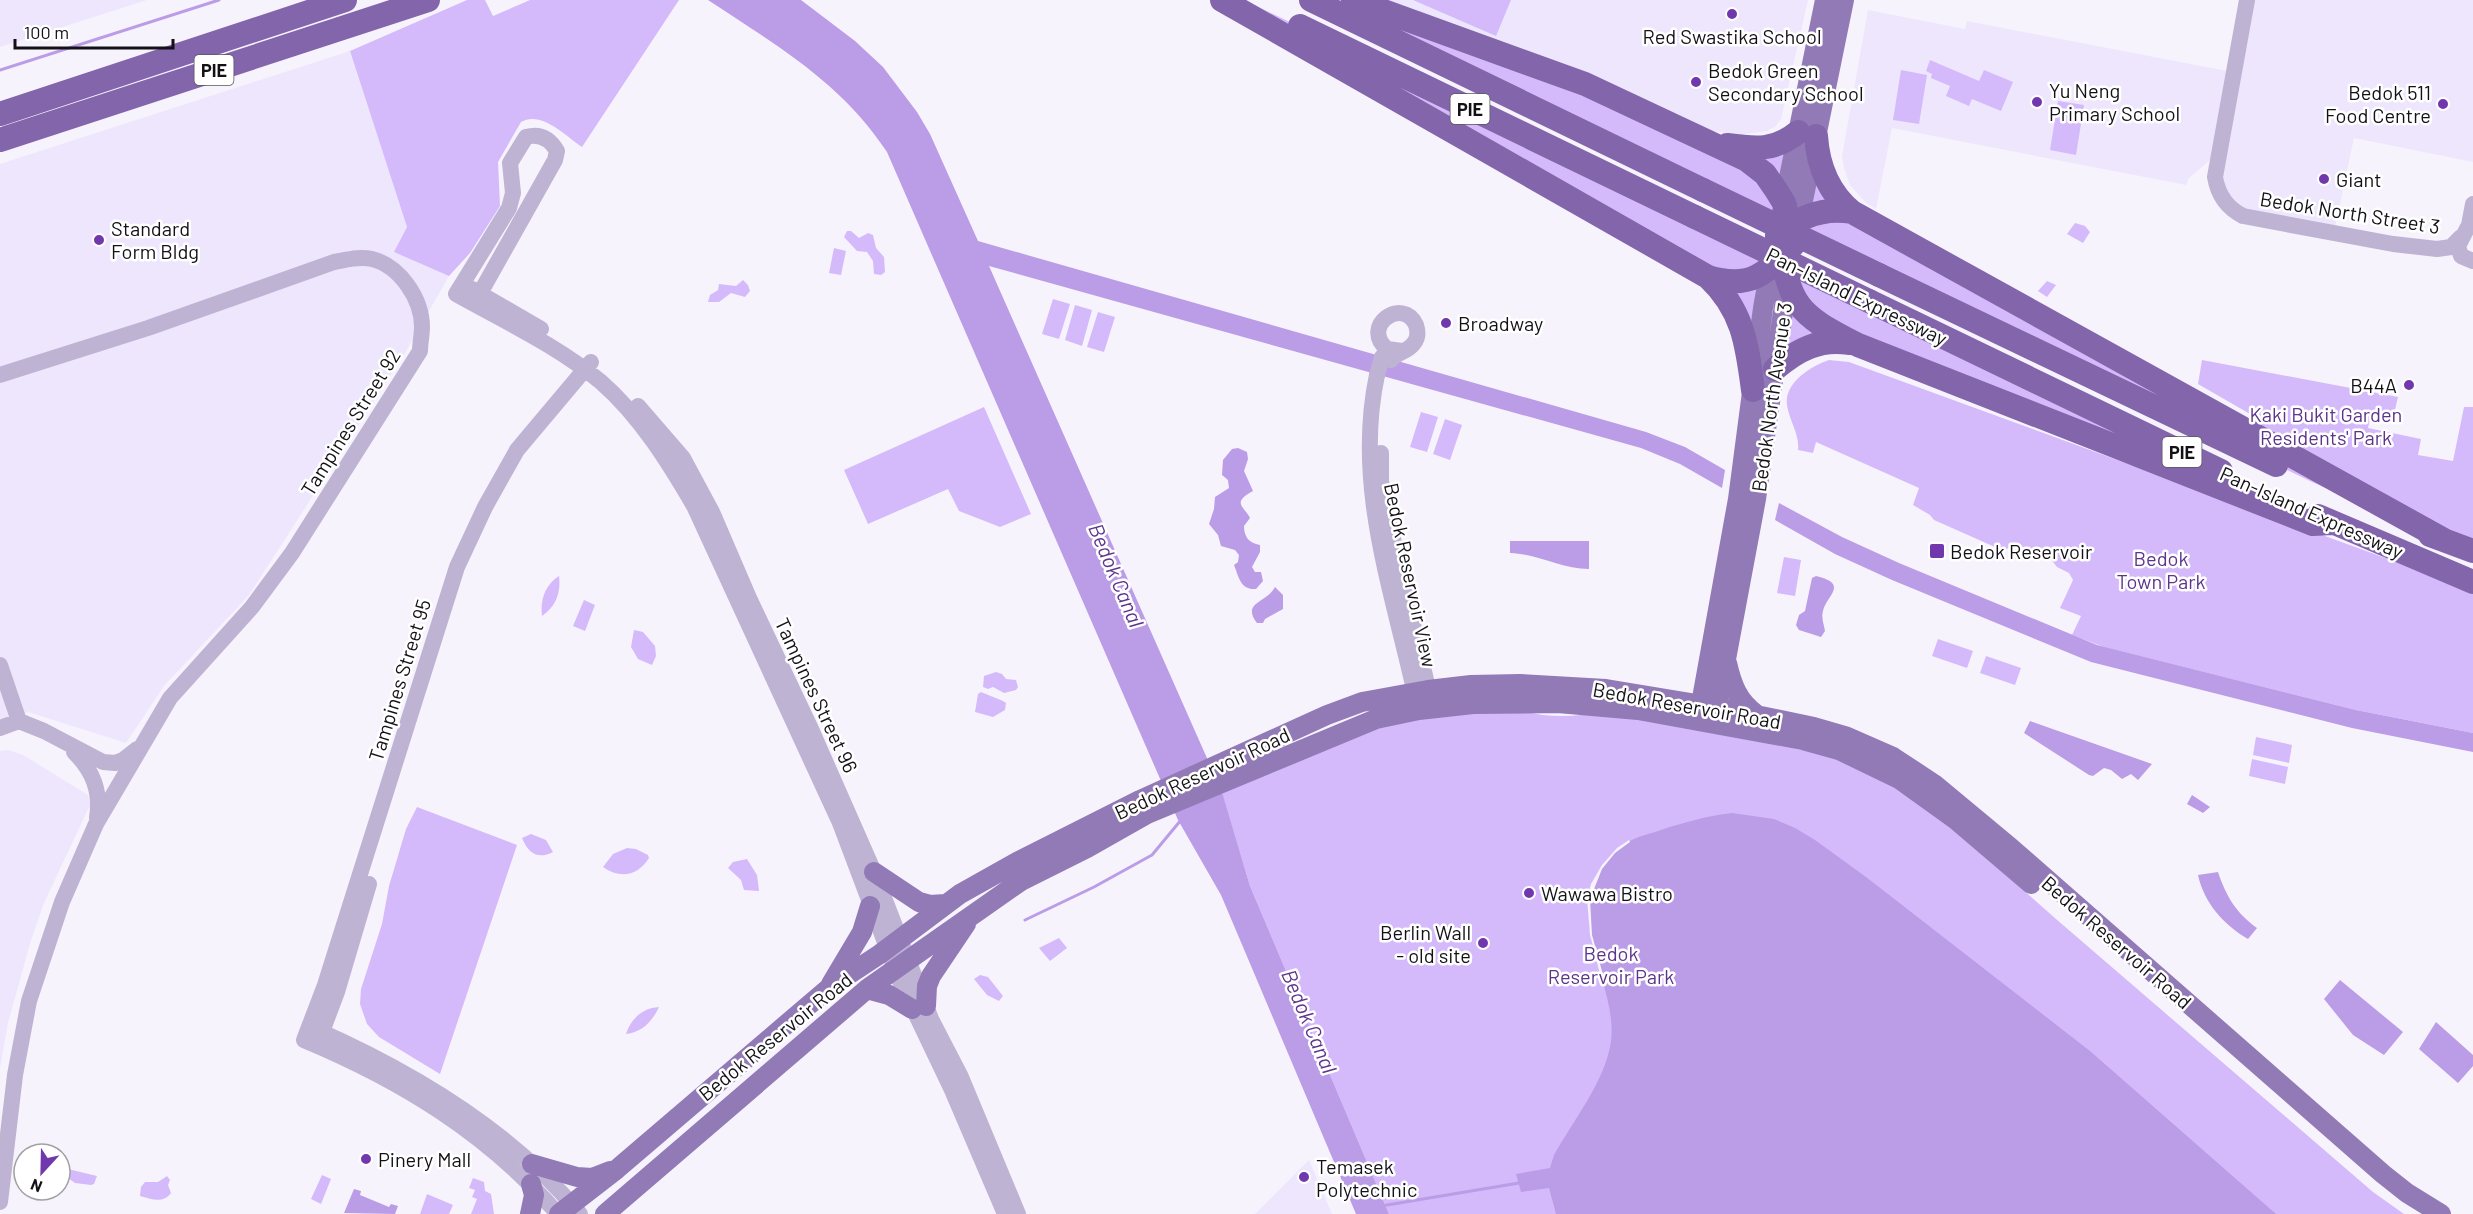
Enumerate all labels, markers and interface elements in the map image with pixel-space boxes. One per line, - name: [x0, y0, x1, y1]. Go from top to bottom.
- marker: Red Swastika School: [1725, 7, 1739, 21]
- scale bar: [15, 12, 172, 50]
- text: 100 m: [24, 21, 69, 43]
- place label: Red Swastika School: [1642, 24, 1822, 48]
- road number: PIE: [194, 55, 234, 85]
- place label: Bedok Green Secondary School: [1708, 58, 1864, 105]
- marker: Bedok Green Secondary School: [1689, 75, 1703, 89]
- place label: Yu Neng Primary School: [2049, 78, 2180, 125]
- place label: Bedok 511 Food Centre: [2325, 80, 2431, 127]
- road number: PIE: [1450, 94, 1490, 124]
- marker: Yu Neng Primary School: [2030, 95, 2044, 109]
- marker: Bedok 511 Food Centre: [2436, 97, 2450, 111]
- place label: Giant: [2336, 167, 2382, 191]
- marker: Giant: [2317, 172, 2331, 186]
- street label: Bedok North Street 3: [2258, 186, 2442, 238]
- place label: Standard Form Bldg: [111, 216, 199, 263]
- marker: Standard Form Bldg: [92, 233, 106, 247]
- street label: Pan-Island Expressway: [1763, 242, 1951, 350]
- street label: Bedok North Avenue 3: [1746, 301, 1796, 493]
- place label: Broadway: [1458, 311, 1543, 335]
- marker: Broadway: [1439, 316, 1453, 330]
- street label: Tampines Street 92: [295, 344, 405, 500]
- place label: B44A: [2350, 373, 2397, 397]
- marker: B44A: [2402, 378, 2416, 392]
- park label: Kaki Bukit Garden Residents' Park: [2250, 402, 2402, 449]
- road number: PIE: [2162, 437, 2202, 467]
- street label: Pan-Island Expressway: [2217, 461, 2407, 563]
- street label: Bedok Reservoir View: [1380, 481, 1442, 669]
- water label: Bedok Canal: [1084, 519, 1150, 631]
- place label: Bedok Reservoir: [1950, 539, 2092, 563]
- marker: Bedok Reservoir: [1928, 542, 1946, 560]
- park label: Bedok Town Park: [2117, 546, 2205, 593]
- street label: Tampines Street 95: [363, 596, 435, 764]
- street label: Tampines Street 96: [771, 614, 863, 776]
- street label: Bedok Reservoir Road: [1591, 677, 1783, 733]
- street label: Bedok Reservoir Road: [1111, 722, 1293, 824]
- street label: Bedok Reservoir Road: [2037, 870, 2197, 1014]
- place label: Wawawa Bistro: [1541, 881, 1673, 905]
- marker: Wawawa Bistro: [1522, 886, 1536, 900]
- place label: Berlin Wall - old site: [1380, 920, 1471, 967]
- marker: Berlin Wall - old site: [1476, 936, 1490, 950]
- park label: Bedok Reservoir Park: [1548, 941, 1674, 988]
- water label: Bedok Canal: [1277, 965, 1343, 1077]
- street label: Bedok Reservoir Road: [693, 967, 857, 1105]
- north arrow: [12, 1142, 72, 1202]
- place label: Pinery Mall: [378, 1147, 471, 1171]
- marker: Pinery Mall: [359, 1152, 373, 1166]
- place label: Temasek Polytechnic: [1316, 1154, 1417, 1201]
- marker: Temasek Polytechnic: [1297, 1170, 1311, 1184]
- text: N: [28, 1176, 45, 1197]

